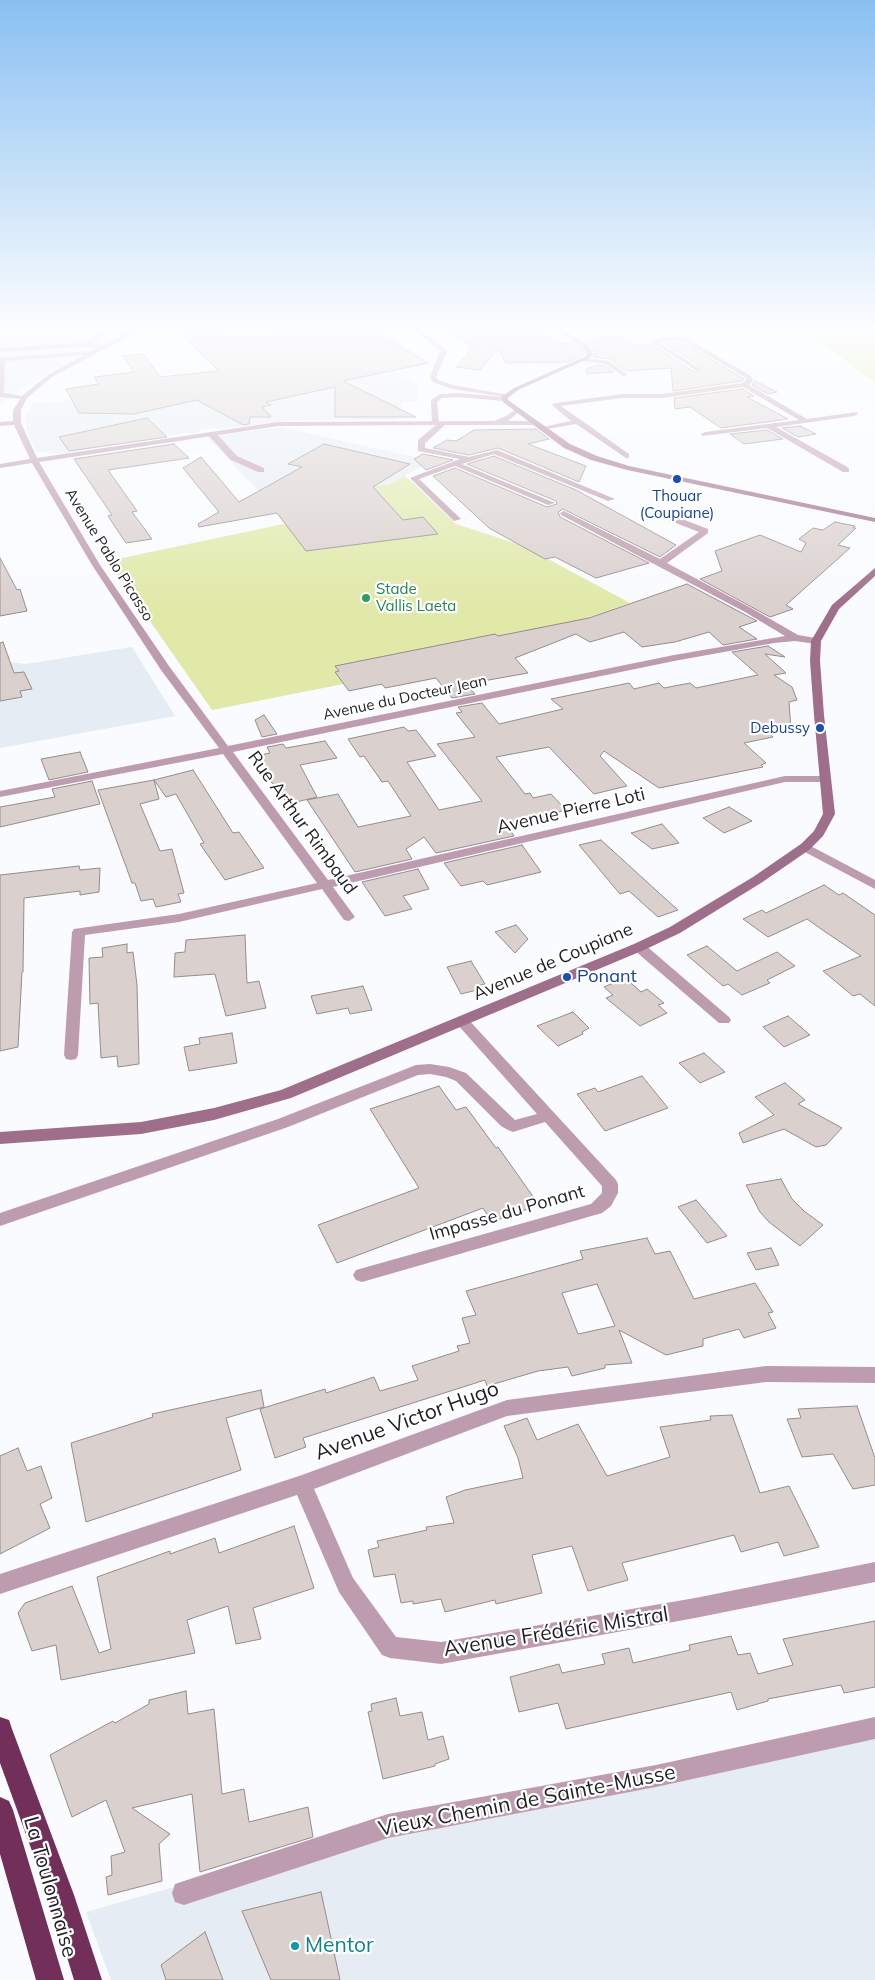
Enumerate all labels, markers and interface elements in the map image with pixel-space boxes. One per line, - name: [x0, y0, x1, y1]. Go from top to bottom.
- marker: Thouar (Coupiane): [671, 473, 683, 485]
- street label: Avenue Pablo Picasso: [61, 485, 157, 625]
- place label: Thouar (Coupiane): [640, 487, 714, 522]
- place label: Stade Vallis Laeta: [376, 580, 456, 615]
- marker: Stade Vallis Laeta: [360, 592, 372, 604]
- street label: Avenue du Docteur Jean: [321, 672, 489, 724]
- place label: Debussy: [750, 719, 810, 737]
- marker: Debussy: [814, 722, 826, 734]
- street label: Rue Arthur Rimbaud: [243, 747, 361, 899]
- street label: Avenue Pierre Loti: [495, 783, 647, 839]
- street label: Avenue de Coupiane: [470, 919, 636, 1005]
- place label: Ponant: [577, 966, 637, 988]
- marker: Ponant: [561, 971, 573, 983]
- street label: Impasse du Ponant: [427, 1181, 587, 1245]
- street label: Avenue Victor Hugo: [312, 1376, 502, 1466]
- street label: Avenue Frédéric Mistral: [442, 1602, 670, 1662]
- street label: Vieux Chemin de Sainte-Musse: [376, 1760, 678, 1842]
- street label: La Toulonnaise: [18, 1813, 82, 1961]
- place label: Mentor: [305, 1933, 374, 1959]
- marker: Mentor: [289, 1940, 301, 1952]

